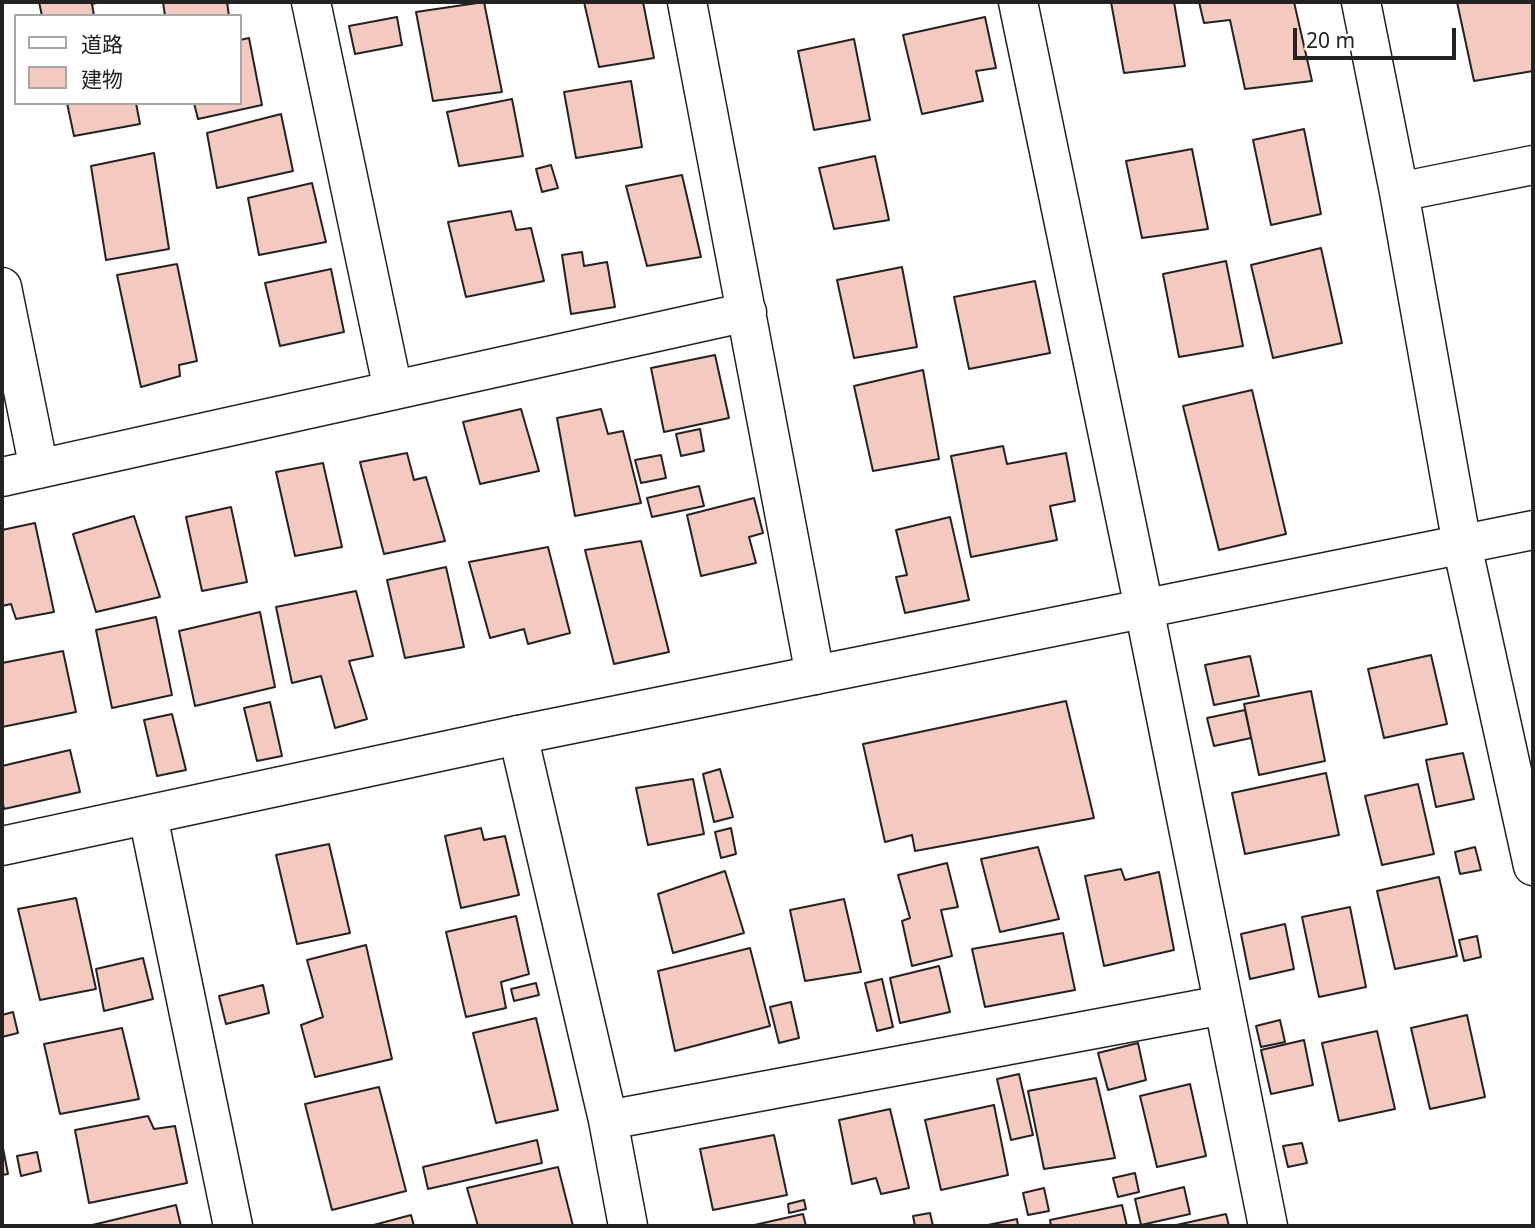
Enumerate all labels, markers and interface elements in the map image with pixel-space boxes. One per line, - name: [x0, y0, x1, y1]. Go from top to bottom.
- legend: [14, 14, 242, 105]
- scale bar: [1297, 14, 1460, 58]
- text: 20 m: [1306, 26, 1355, 54]
- text: 道路: [81, 30, 123, 58]
- text: 建物: [81, 65, 123, 93]

